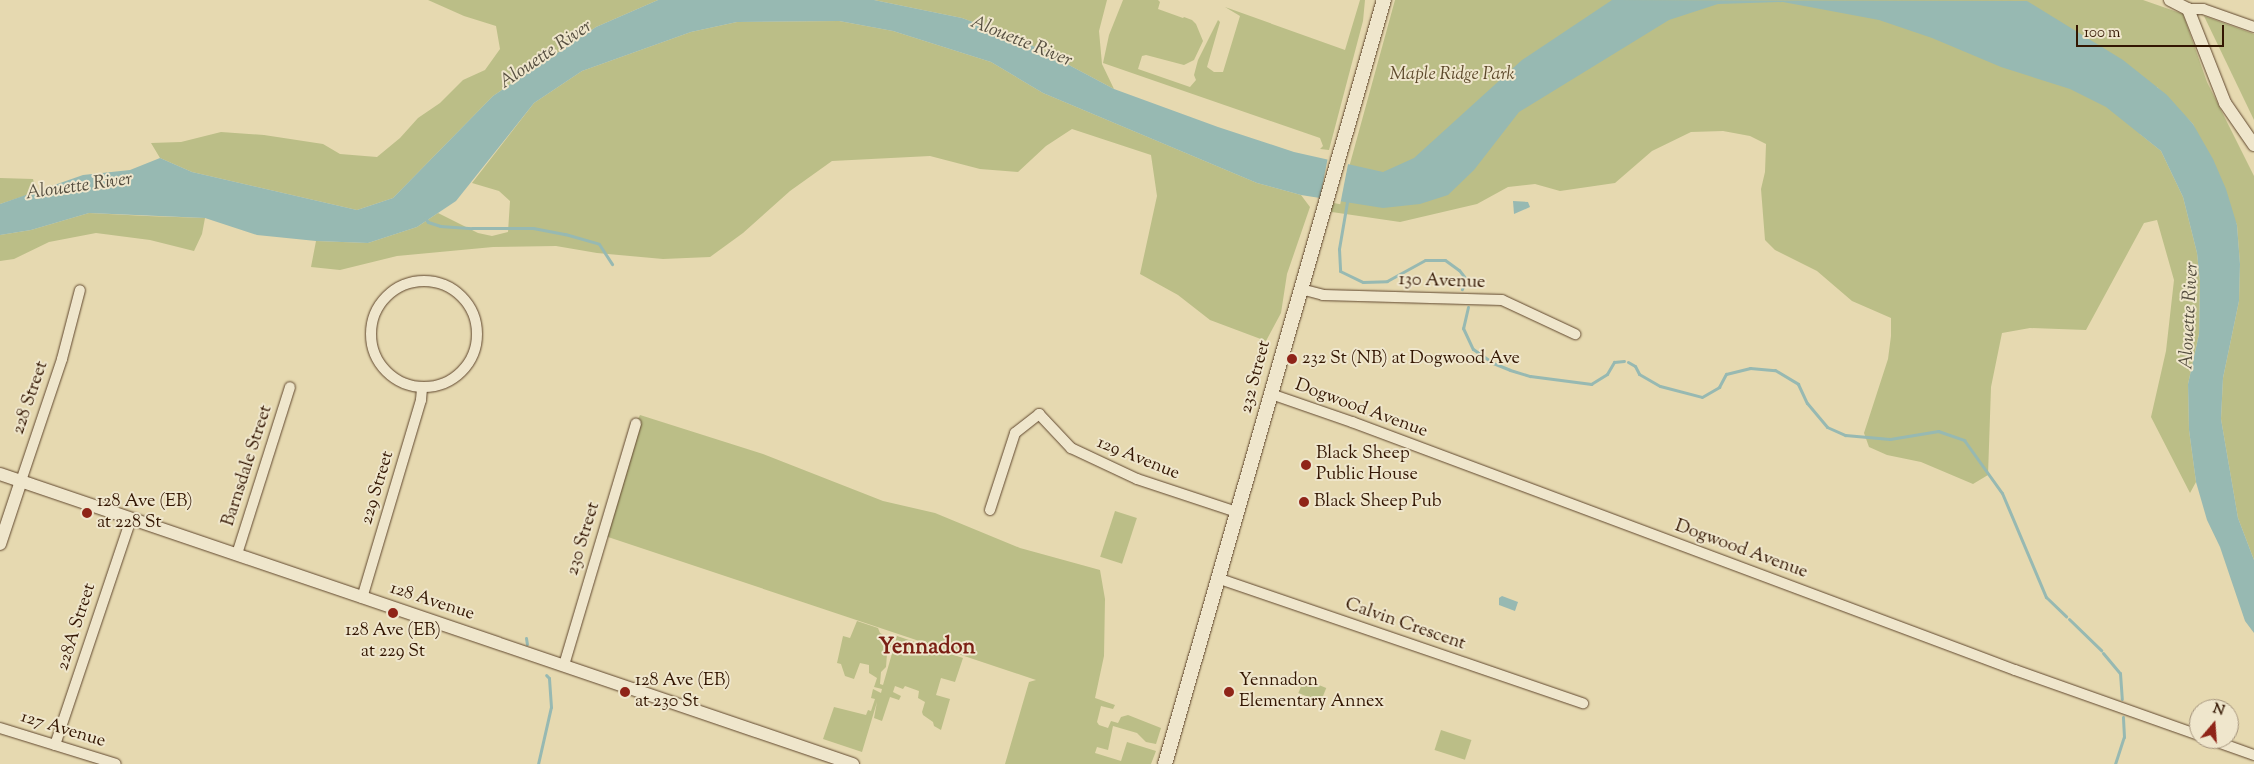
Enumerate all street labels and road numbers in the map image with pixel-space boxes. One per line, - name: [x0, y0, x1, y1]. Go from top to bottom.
- street label: 130 Avenue: [1398, 270, 1486, 294]
- street label: 232 Street: [1236, 338, 1276, 416]
- street label: 228 Street: [8, 358, 54, 438]
- street label: Dogwood Avenue: [1292, 375, 1430, 443]
- street label: Barnsdale Street: [218, 403, 278, 529]
- street label: 129 Avenue: [1093, 433, 1183, 485]
- street label: 229 Street: [357, 449, 399, 527]
- street label: 230 Street: [563, 500, 605, 578]
- street label: Dogwood Avenue: [1672, 516, 1810, 584]
- street label: 128 Avenue: [387, 578, 477, 626]
- street label: 228A Street: [53, 581, 101, 673]
- street label: Calvin Crescent: [1342, 594, 1468, 656]
- street label: 127 Avenue: [18, 707, 108, 753]

